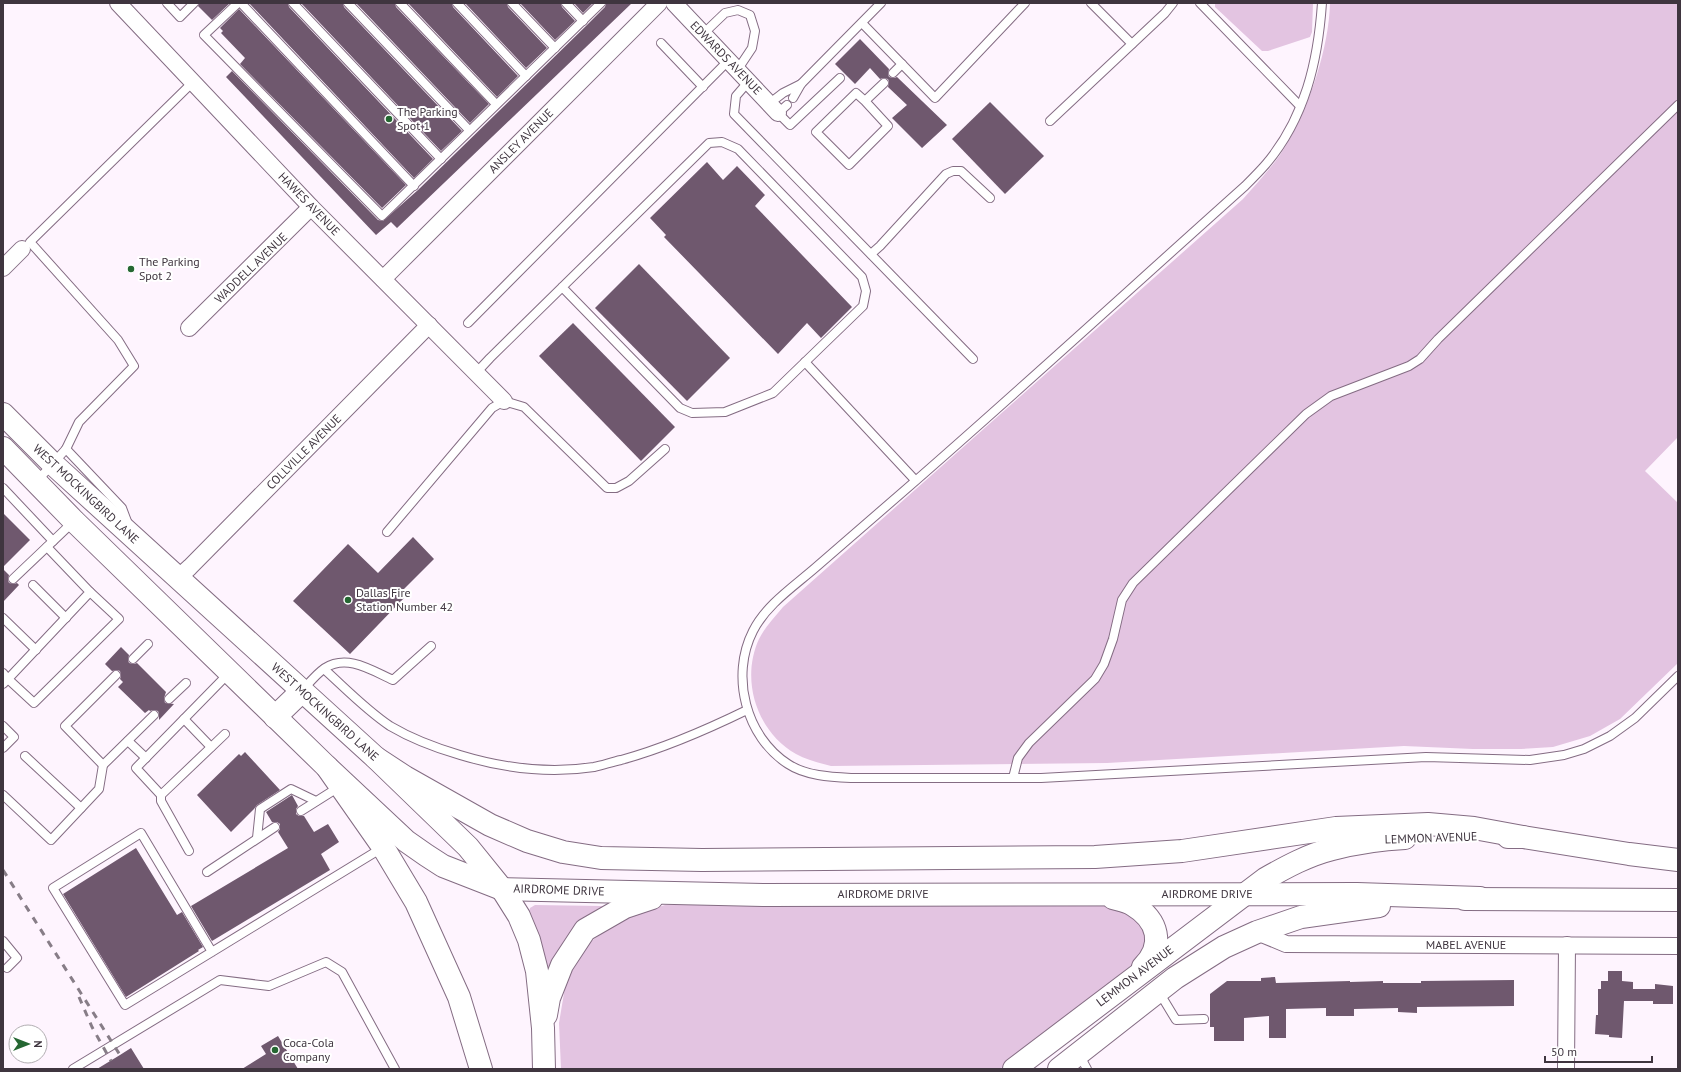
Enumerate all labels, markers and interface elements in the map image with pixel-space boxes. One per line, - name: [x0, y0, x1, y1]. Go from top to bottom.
- street label: EDWARDS AVENUE: [687, 18, 765, 98]
- place label: The Parking Spot 1: [397, 104, 458, 133]
- street label: ANSLEY AVENUE: [485, 105, 556, 176]
- marker: The Parking Spot 1: [384, 114, 394, 124]
- street label: HAWES AVENUE: [275, 169, 343, 238]
- street label: WADDELL AVENUE: [211, 229, 290, 306]
- place label: The Parking Spot 2: [139, 254, 200, 283]
- marker: The Parking Spot 2: [126, 264, 136, 274]
- street label: COLLVILLE AVENUE: [263, 411, 344, 492]
- street label: WEST MOCKINGBIRD LANE: [30, 441, 142, 547]
- place label: Dallas Fire Station Number 42: [356, 585, 453, 614]
- marker: Dallas Fire Station Number 42: [343, 595, 353, 605]
- street label: WEST MOCKINGBIRD LANE: [269, 659, 382, 764]
- street label: LEMMON AVENUE: [1384, 828, 1478, 847]
- street label: AIRDROME DRIVE: [513, 880, 605, 899]
- street label: AIRDROME DRIVE: [837, 886, 929, 901]
- street label: AIRDROME DRIVE: [1161, 886, 1253, 901]
- street label: MABEL AVENUE: [1426, 937, 1506, 952]
- street label: LEMMON AVENUE: [1093, 942, 1176, 1010]
- north arrow: [8, 1024, 48, 1064]
- place label: Coca-Cola Company: [283, 1035, 334, 1064]
- scale bar: [1545, 1038, 1652, 1064]
- text: N: [31, 1040, 45, 1048]
- text: 50 m: [1551, 1044, 1577, 1059]
- marker: Coca-Cola Company: [270, 1045, 280, 1055]

